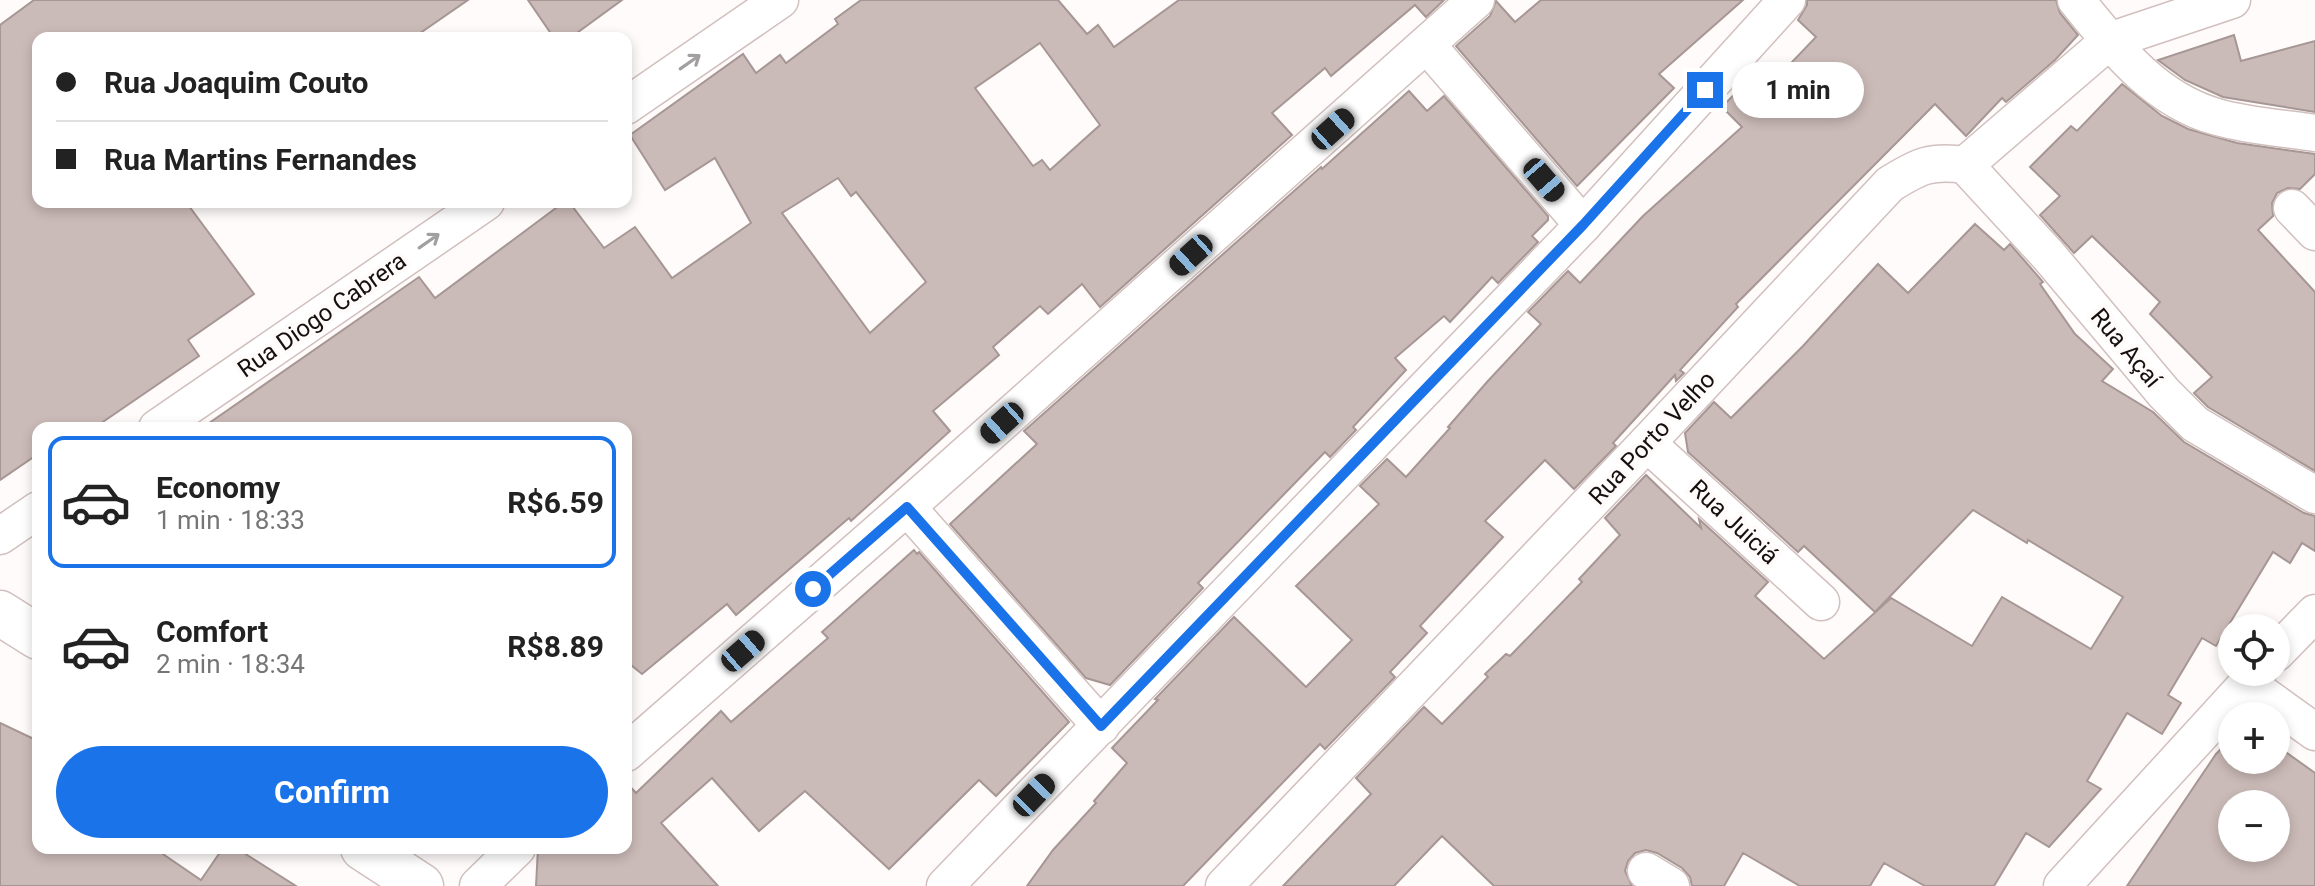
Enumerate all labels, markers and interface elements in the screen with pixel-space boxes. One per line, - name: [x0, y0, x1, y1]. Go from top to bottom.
- one-way arrow: [679, 54, 701, 70]
- callout: 1 min: [1733, 62, 1865, 118]
- text: Rua Joaquim Couto: [104, 65, 368, 100]
- route end: [1687, 72, 1723, 108]
- text: 1 min: [1765, 75, 1831, 105]
- car: [1307, 104, 1359, 154]
- text: Rua Martins Fernandes: [104, 142, 417, 177]
- car: [1519, 154, 1569, 206]
- car: [1165, 230, 1217, 280]
- one-way arrow: [418, 233, 440, 249]
- street label: Rua Diogo Cabrera: [232, 246, 412, 384]
- street label: Rua Açaí: [2085, 303, 2168, 394]
- street label: Rua Porto Velho: [1583, 366, 1721, 510]
- car: [976, 398, 1028, 448]
- icon: car: [60, 466, 132, 538]
- text: Economy: [156, 470, 280, 505]
- street label: Rua Juiciá: [1684, 474, 1784, 570]
- text: R$6.59: [507, 485, 604, 520]
- text: 1 min · 18:33: [156, 505, 305, 535]
- route start: [795, 571, 831, 607]
- icon: car: [60, 610, 132, 682]
- text: Comfort: [156, 614, 268, 649]
- map controls: [2218, 614, 2290, 862]
- button: locate: [2218, 614, 2290, 686]
- car: [717, 626, 769, 676]
- text: R$8.89: [507, 629, 604, 664]
- text: 2 min · 18:34: [156, 649, 305, 679]
- button: +: [2218, 702, 2290, 774]
- button: Confirm: [56, 746, 608, 838]
- car: [1009, 769, 1059, 821]
- button: −: [2218, 790, 2290, 862]

